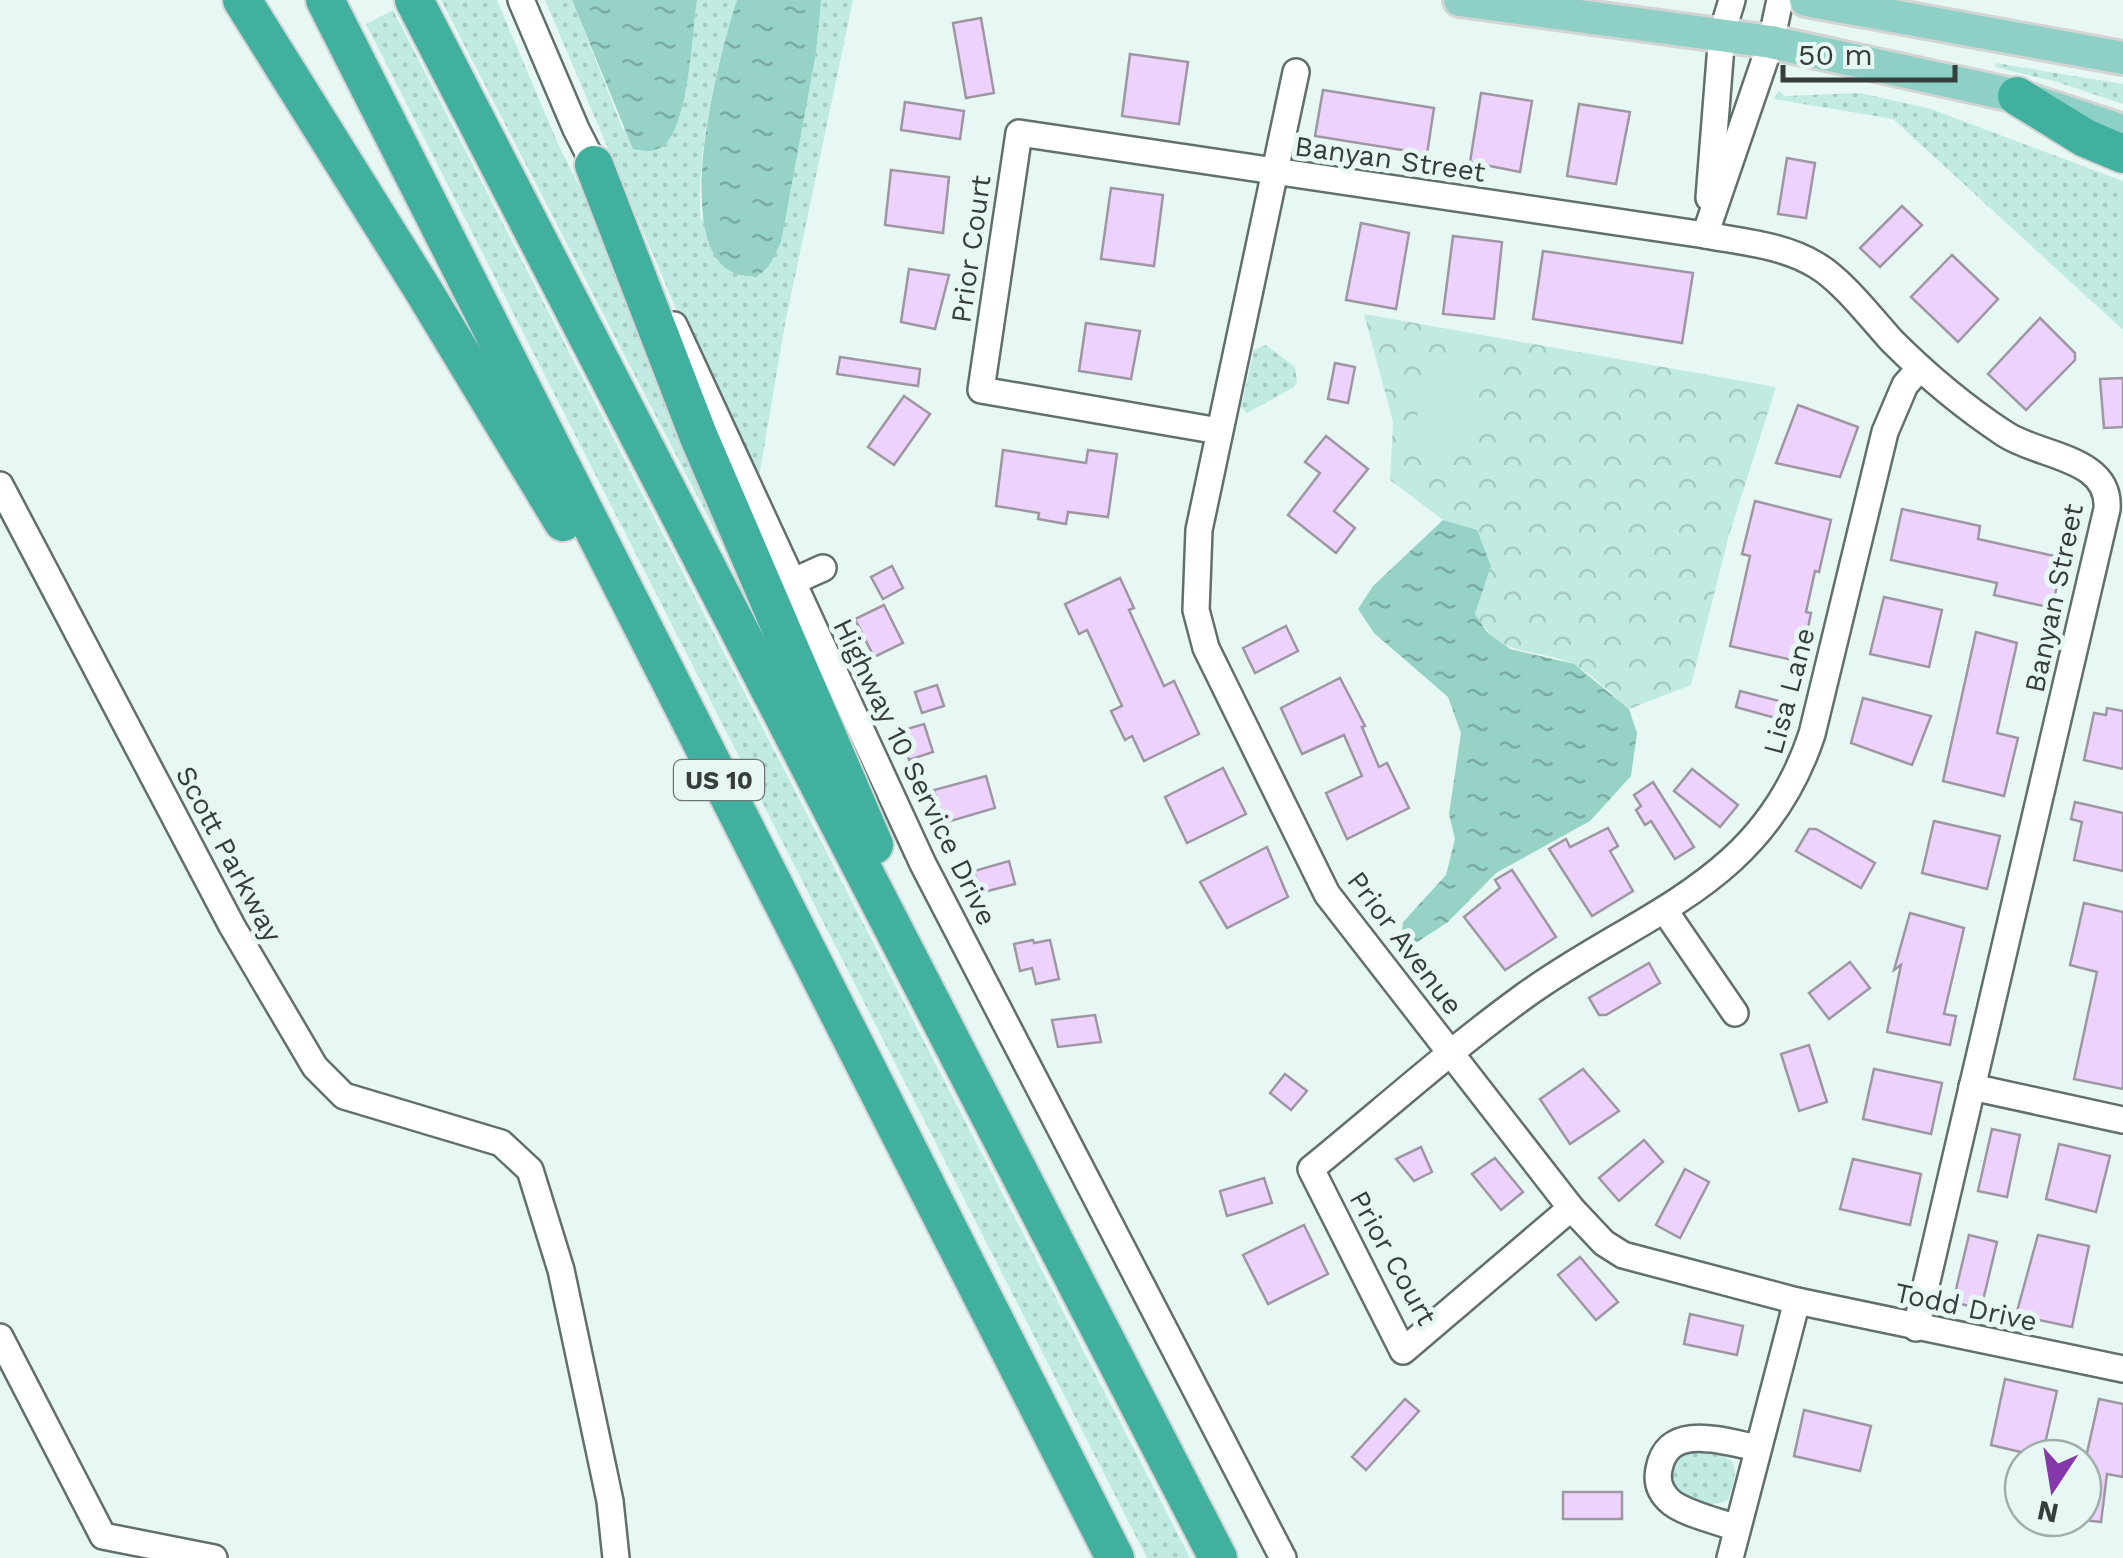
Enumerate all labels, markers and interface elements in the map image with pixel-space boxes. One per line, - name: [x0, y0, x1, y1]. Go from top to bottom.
- scale bar: [1783, 20, 1956, 82]
- text: 50 m: [1798, 37, 1873, 72]
- street label: Banyan Street: [1293, 129, 1488, 189]
- street label: Prior Court: [944, 173, 998, 325]
- street label: Banyan Street: [2018, 500, 2090, 695]
- street label: Highway 10 Service Drive: [826, 613, 1004, 931]
- street label: Lisa Lane: [1756, 624, 1822, 758]
- road number: US 10: [674, 760, 764, 800]
- street label: Scott Parkway: [169, 761, 289, 948]
- street label: Prior Avenue: [1340, 865, 1470, 1021]
- street label: Prior Court: [1343, 1185, 1444, 1331]
- street label: Todd Drive: [1892, 1276, 2040, 1338]
- north arrow: [2003, 1438, 2103, 1538]
- text: N: [2034, 1494, 2061, 1530]

